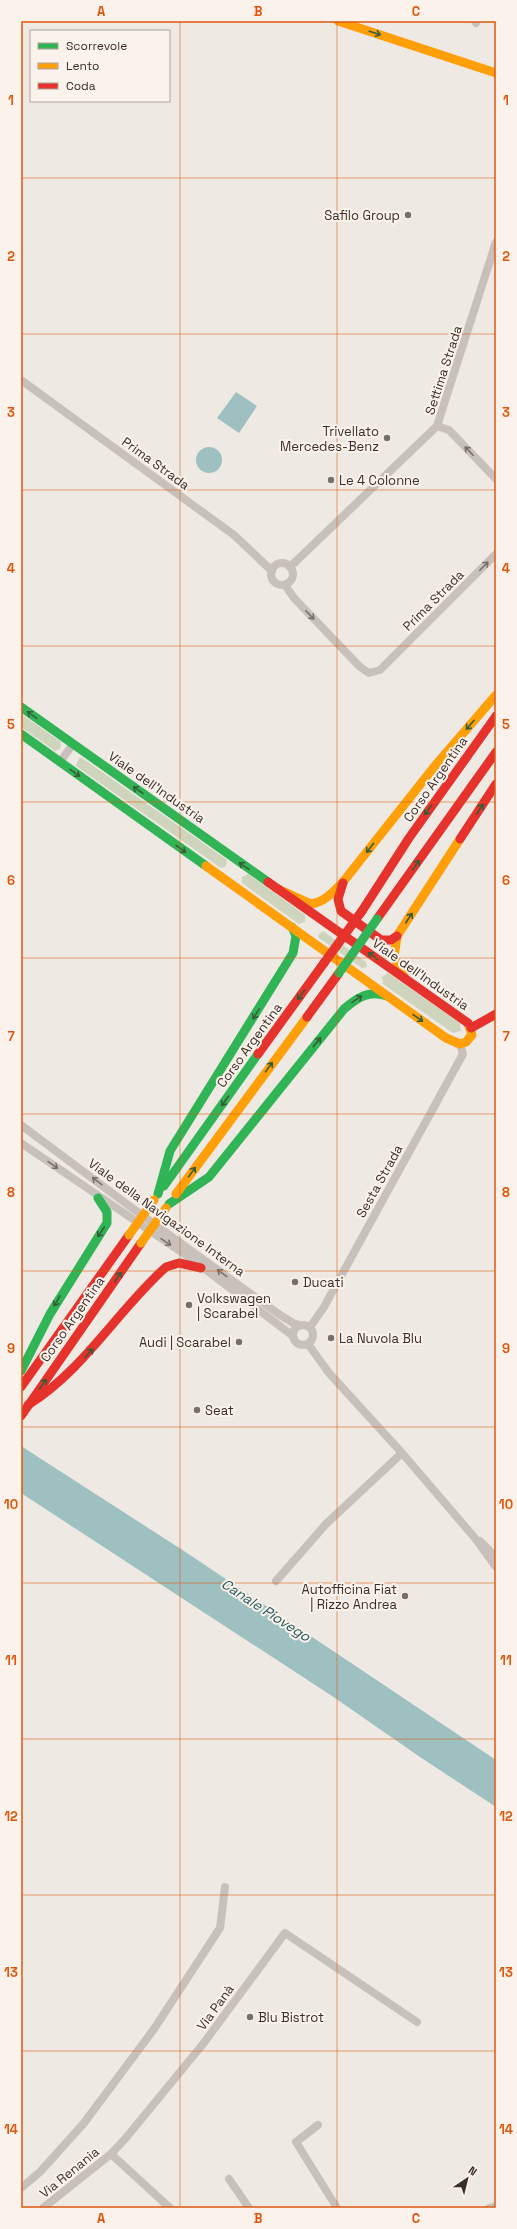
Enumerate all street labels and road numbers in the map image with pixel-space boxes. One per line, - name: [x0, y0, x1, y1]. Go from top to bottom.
- street label: Settima Strada: [421, 323, 466, 417]
- street label: Prima Strada: [118, 433, 193, 494]
- street label: Prima Strada: [399, 566, 468, 635]
- street label: Corso Argentina: [400, 733, 471, 825]
- street label: Viale dell'Industria: [105, 748, 209, 827]
- street label: Viale dell'Industria: [369, 935, 473, 1014]
- street label: Corso Argentina: [213, 999, 286, 1091]
- street label: Sesta Strada: [352, 1141, 407, 1221]
- street label: Viale della Navigazione Interna: [85, 1155, 249, 1280]
- street label: Corso Argentina: [37, 1273, 108, 1365]
- street label: Via Panà: [193, 1981, 238, 2034]
- street label: Via Renania: [36, 2143, 103, 2202]

